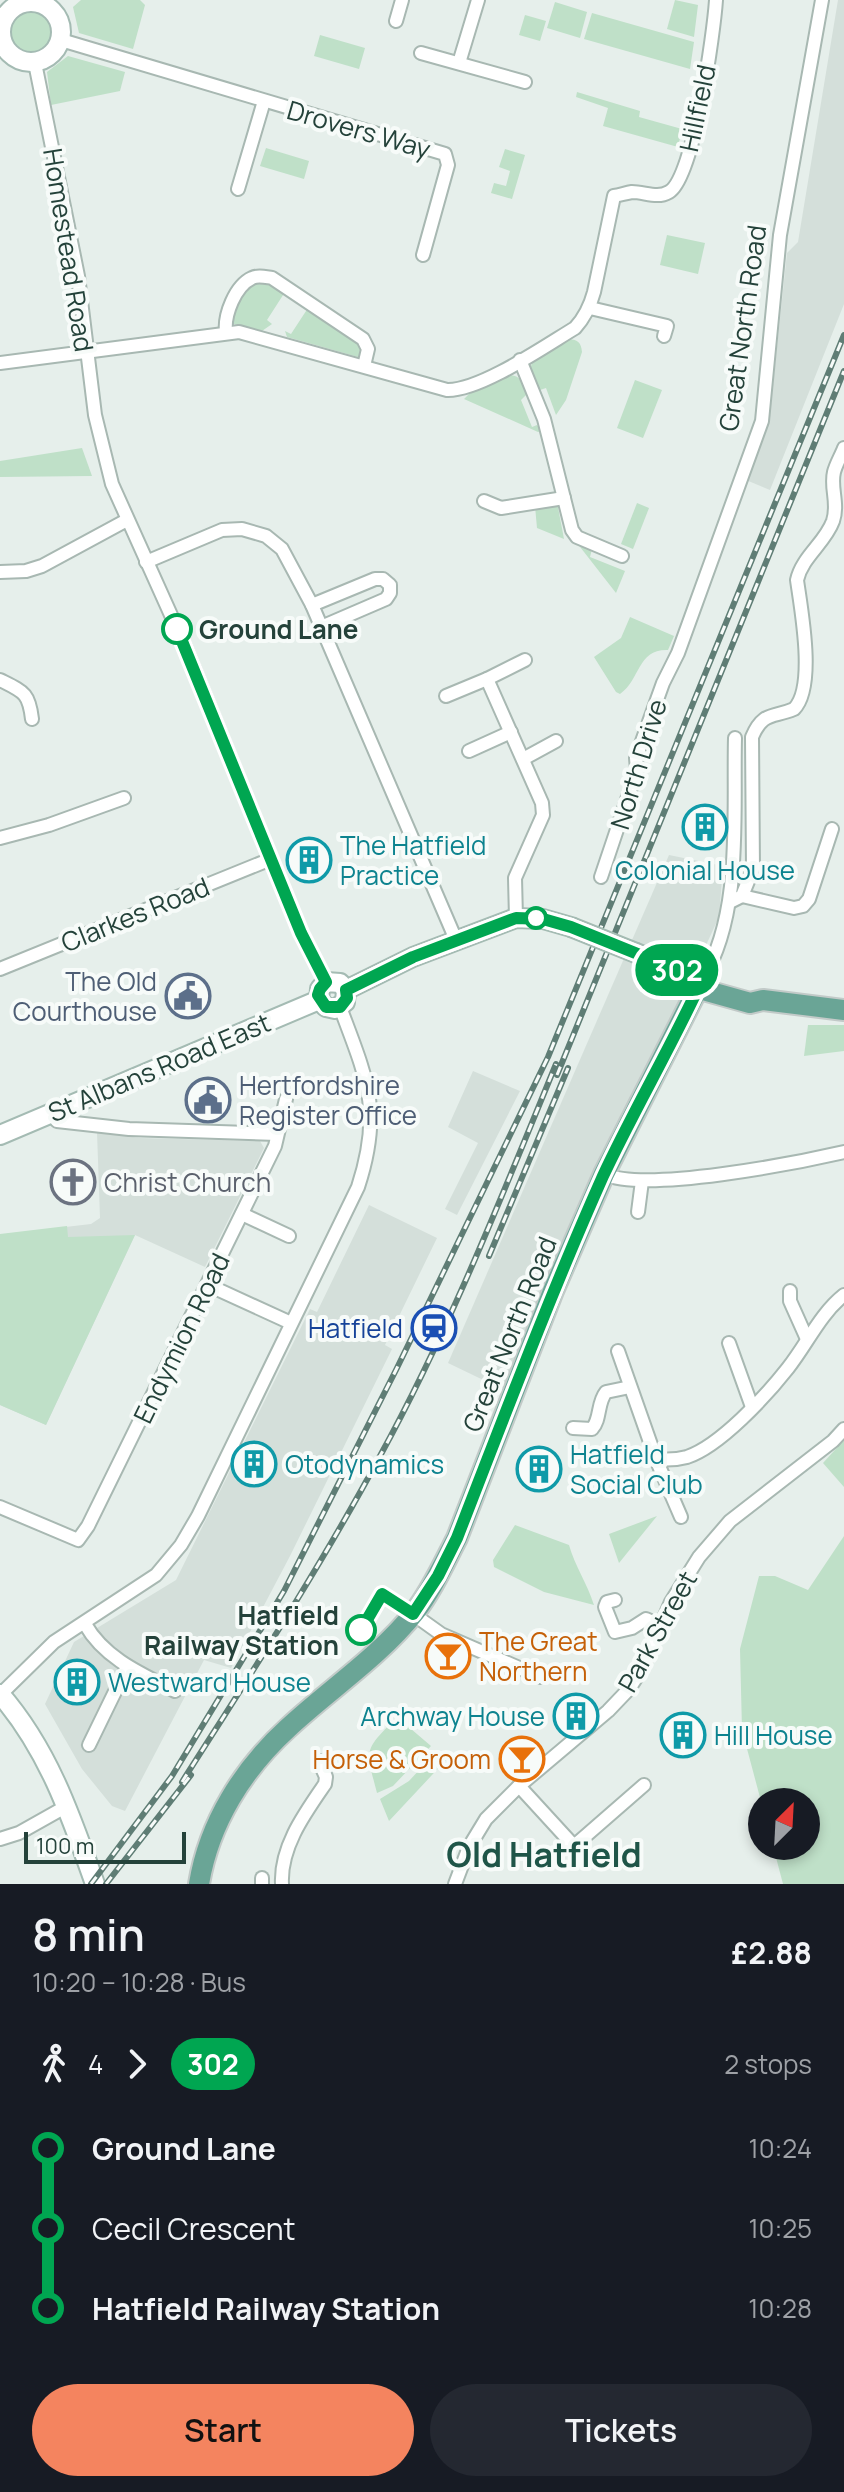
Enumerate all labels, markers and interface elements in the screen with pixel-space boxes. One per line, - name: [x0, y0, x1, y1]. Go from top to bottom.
- street label: Hillfield: [670, 61, 724, 155]
- street label: Drovers Way: [283, 91, 435, 167]
- street label: Homestead Road: [35, 146, 103, 354]
- street label: Great North Road: [710, 223, 774, 433]
- place label: Ground Lane: [199, 611, 358, 647]
- marker: Ground Lane: [162, 614, 192, 644]
- street label: North Drive: [601, 694, 675, 834]
- building icon: Colonial House: [681, 803, 729, 851]
- place label: The Hatfield Practice: [340, 827, 486, 893]
- building icon: The Hatfield Practice: [285, 836, 333, 884]
- place label: Colonial House: [615, 852, 795, 888]
- street label: Clarkes Road: [56, 868, 214, 960]
- unlabelled marker: [525, 907, 547, 929]
- line badge: 302: [631, 944, 723, 996]
- text: 302: [651, 951, 703, 989]
- place label: The Old Courthouse: [13, 963, 157, 1029]
- public building icon: The Old Courthouse: [164, 972, 212, 1020]
- street label: St Albans Road East: [42, 1004, 276, 1130]
- place label: Hertfordshire Register Office: [239, 1067, 417, 1133]
- public building icon: Hertfordshire Register Office: [184, 1076, 232, 1124]
- church icon: Christ Church: [49, 1158, 97, 1206]
- place label: Christ Church: [104, 1164, 271, 1200]
- street label: Great North Road: [453, 1231, 565, 1437]
- street label: Endymion Road: [124, 1247, 238, 1429]
- station icon: Hatfield: [410, 1304, 458, 1352]
- place label: Hatfield: [308, 1310, 403, 1346]
- place label: Hatfield Social Club: [570, 1436, 703, 1502]
- building icon: Otodynamics: [230, 1440, 278, 1488]
- building icon: Hatfield Social Club: [515, 1445, 563, 1493]
- place label: Otodynamics: [285, 1446, 444, 1482]
- street label: Park Street: [609, 1564, 705, 1698]
- place label: Hatfield Railway Station: [144, 1597, 339, 1663]
- marker: Hatfield Railway Station: [346, 1615, 376, 1645]
- place label: The Great Northern: [479, 1623, 598, 1689]
- bar icon: The Great Northern: [424, 1632, 472, 1680]
- building icon: Westward House: [53, 1658, 101, 1706]
- place label: Westward House: [108, 1664, 311, 1700]
- building icon: Archway House: [552, 1692, 600, 1740]
- place label: Archway House: [360, 1698, 545, 1734]
- building icon: Hill House: [659, 1711, 707, 1759]
- place label: Hill House: [714, 1717, 833, 1753]
- bar icon: Horse & Groom: [498, 1735, 546, 1783]
- place label: Horse & Groom: [313, 1741, 491, 1777]
- north arrow: [748, 1788, 820, 1860]
- map controls: [748, 1788, 820, 1860]
- scale bar: [24, 1828, 186, 1864]
- text: 100 m: [36, 1831, 94, 1861]
- district label: Old Hatfield: [446, 1831, 642, 1877]
- text: 8 min: [32, 1904, 145, 1964]
- text: £2.88: [731, 1932, 812, 1973]
- text: 10:20 – 10:28 · Bus: [32, 1964, 246, 2000]
- icon: walk: [32, 2042, 76, 2086]
- icon: forward: [115, 2042, 159, 2086]
- text: 302: [187, 2045, 239, 2083]
- text: 4: [88, 2046, 103, 2082]
- text: 2 stops: [724, 2046, 812, 2082]
- text: Ground Lane: [92, 2128, 276, 2169]
- text: 10:24: [749, 2130, 812, 2166]
- text: Cecil Crescent: [92, 2208, 296, 2249]
- text: 10:25: [748, 2210, 812, 2246]
- text: Hatfield Railway Station: [92, 2288, 440, 2329]
- text: 10:28: [748, 2290, 812, 2326]
- button: Start: [32, 2384, 414, 2476]
- button: Tickets: [430, 2384, 812, 2476]

